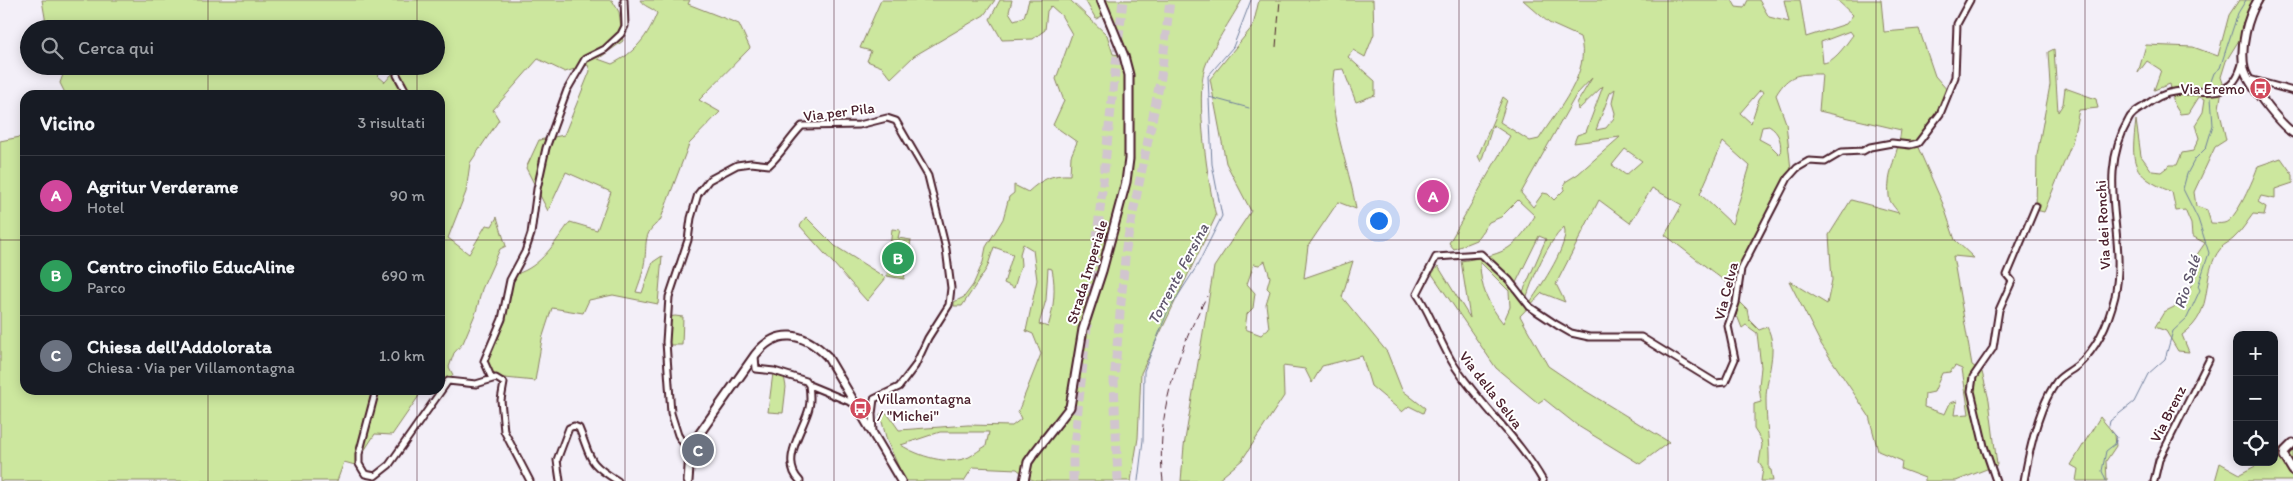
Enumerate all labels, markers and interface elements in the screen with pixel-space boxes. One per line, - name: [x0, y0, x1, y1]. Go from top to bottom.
- search box: [20, 20, 445, 75]
- icon: search: [38, 34, 66, 62]
- text: Cerca qui: [78, 36, 154, 59]
- bus stop icon: Via Eremo: [2249, 77, 2273, 101]
- place label: Via Eremo: [2180, 80, 2245, 98]
- street label: Via per Pila: [802, 99, 876, 125]
- text: Vicino: [40, 110, 95, 135]
- text: 3 risultati: [357, 113, 425, 132]
- text: Agritur Verderame: [87, 175, 239, 198]
- pin: A: [1417, 177, 1449, 215]
- street label: Via dei Ronchi: [2092, 180, 2114, 270]
- text: A: [51, 186, 61, 205]
- text: 90 m: [390, 186, 425, 205]
- text: Hotel: [87, 198, 124, 217]
- your location: [1366, 208, 1392, 234]
- street label: Strada Imperiale: [1063, 218, 1111, 326]
- water label: Torrente Fersina: [1143, 219, 1213, 328]
- pin: B: [882, 239, 914, 277]
- water label: Rio Salé: [2169, 252, 2205, 311]
- text: Centro cinofilo EducAline: [87, 255, 295, 278]
- street label: Via Celva: [1710, 260, 1742, 322]
- text: B: [51, 266, 61, 285]
- text: 690 m: [381, 266, 425, 285]
- text: Parco: [87, 278, 126, 297]
- map controls: [2233, 331, 2278, 466]
- button: +: [2233, 331, 2278, 376]
- text: Chiesa dell'Addolorata: [87, 335, 272, 358]
- text: C: [51, 346, 61, 365]
- text: 1.0 km: [379, 346, 425, 365]
- street label: Via della Selva: [1455, 348, 1527, 432]
- text: Chiesa · Via per Villamontagna: [87, 358, 295, 377]
- button: −: [2233, 376, 2278, 421]
- street label: Via Brenz: [2146, 383, 2190, 445]
- place label: Villamontagna / "Michei": [877, 390, 972, 425]
- bus stop icon: Villamontagna / "Michei": [849, 396, 873, 420]
- button: locate: [2233, 421, 2278, 466]
- pin: C: [682, 431, 714, 469]

